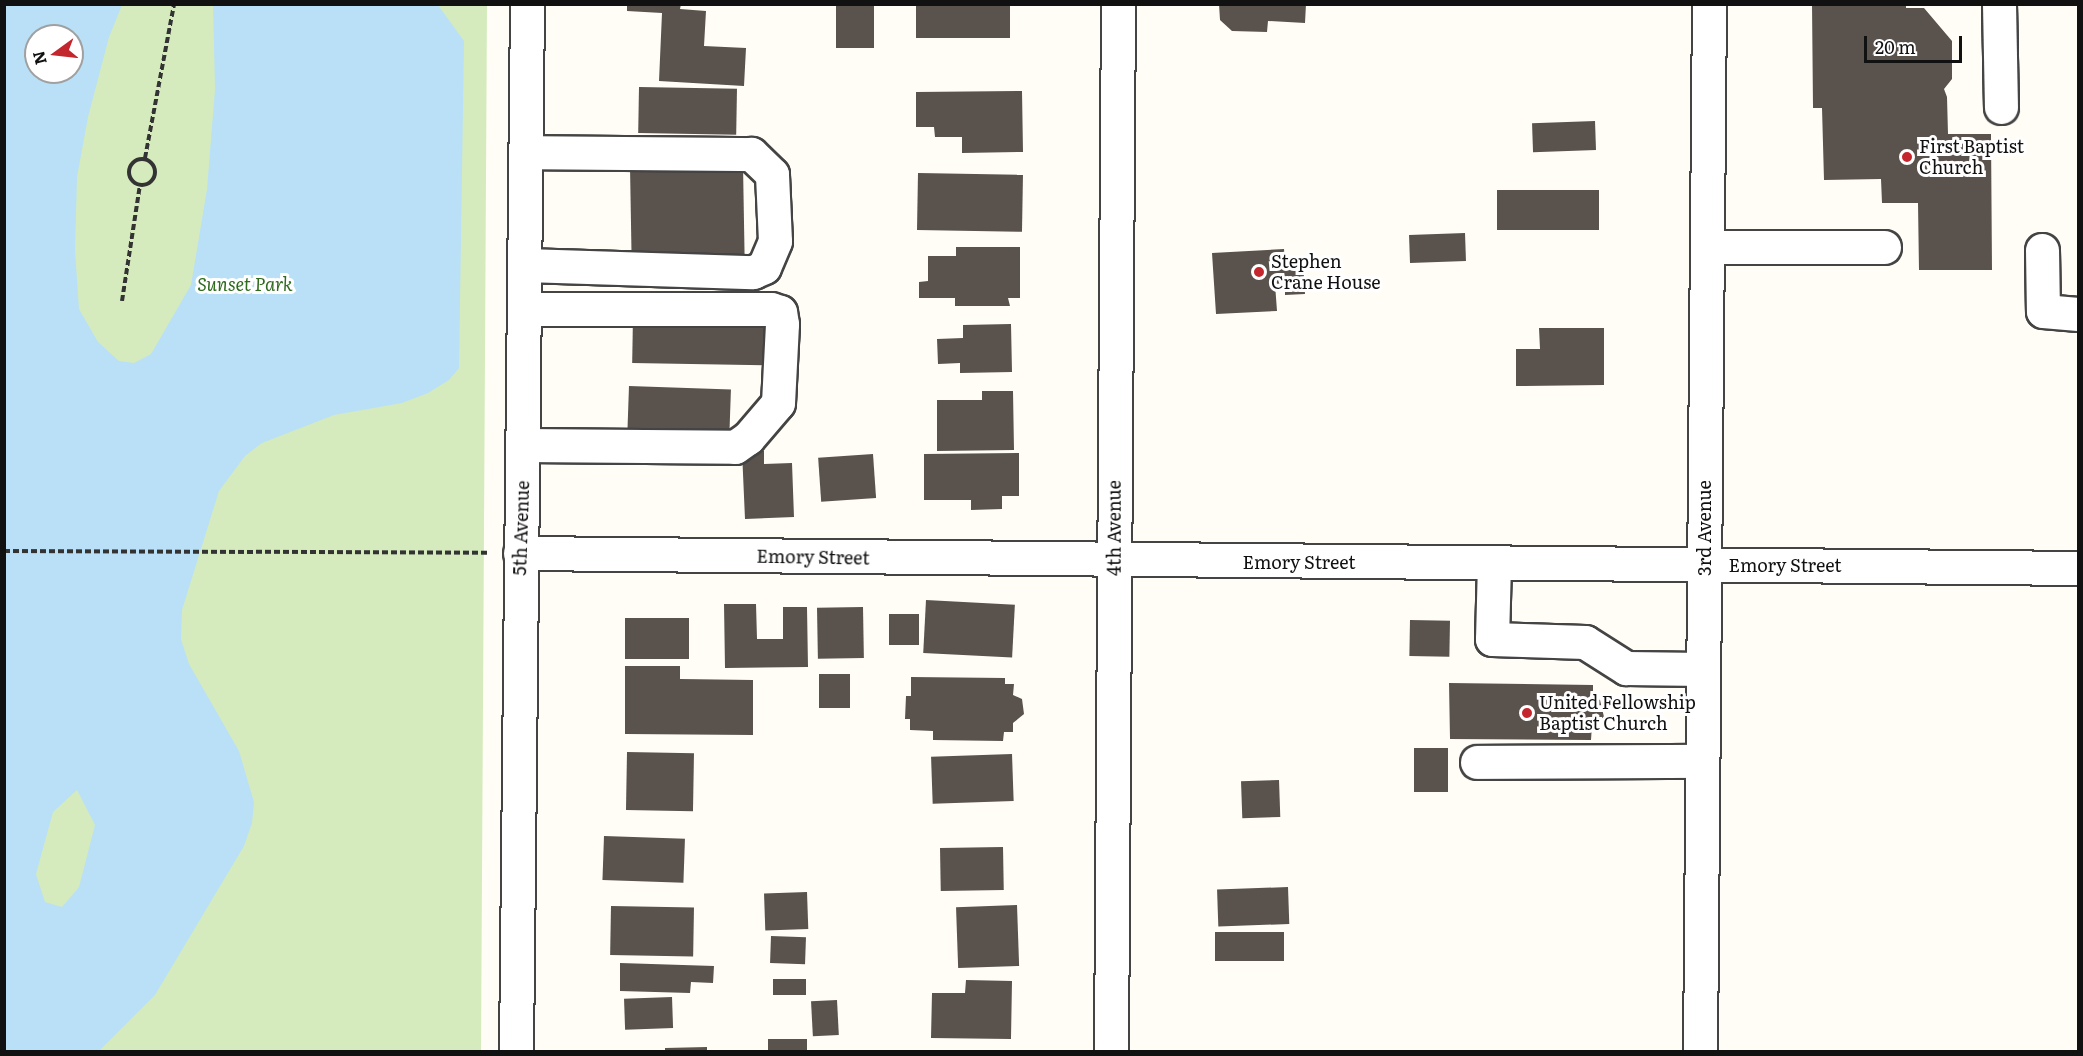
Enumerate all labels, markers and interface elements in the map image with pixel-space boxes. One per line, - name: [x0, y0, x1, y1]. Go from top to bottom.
- north arrow: [24, 24, 84, 84]
- scale bar: [1867, 24, 1964, 62]
- text: 20 m: [1875, 33, 1916, 60]
- text: N: [25, 49, 52, 68]
- place label: First Baptist Church: [1919, 136, 2024, 178]
- marker: First Baptist Church: [1900, 150, 1914, 164]
- place label: Stephen Crane House: [1271, 251, 1381, 294]
- marker: Stephen Crane House: [1252, 265, 1266, 279]
- park label: Sunset Park: [197, 273, 293, 295]
- street label: 5th Avenue: [509, 480, 533, 576]
- street label: 4th Avenue: [1103, 480, 1125, 576]
- street label: 3rd Avenue: [1693, 480, 1715, 576]
- street label: Emory Street: [756, 545, 870, 569]
- street label: Emory Street: [1242, 551, 1356, 573]
- street label: Emory Street: [1728, 554, 1842, 576]
- place label: United Fellowship Baptist Church: [1539, 692, 1696, 734]
- marker: United Fellowship Baptist Church: [1520, 706, 1534, 720]

